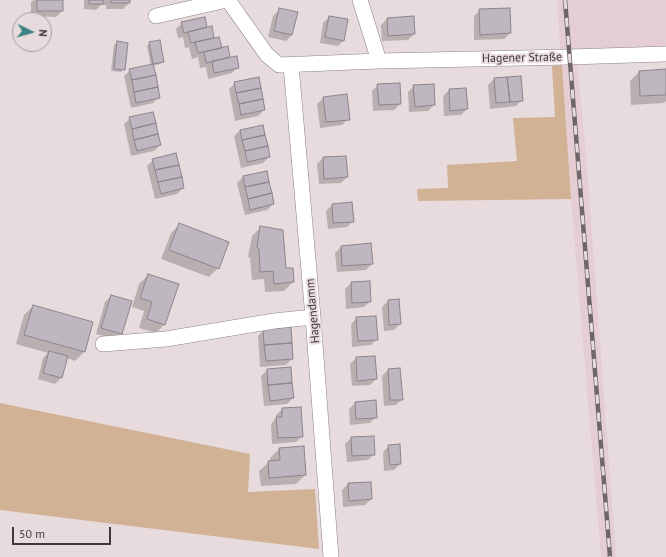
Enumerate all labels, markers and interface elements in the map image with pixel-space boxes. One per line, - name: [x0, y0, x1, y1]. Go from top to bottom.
- north arrow: [12, 12, 52, 52]
- text: N: [36, 29, 50, 37]
- street label: Hagener Straße: [482, 50, 562, 66]
- street label: Hagendamm: [303, 278, 323, 344]
- scale bar: [14, 519, 113, 545]
- text: 50 m: [19, 526, 45, 541]

